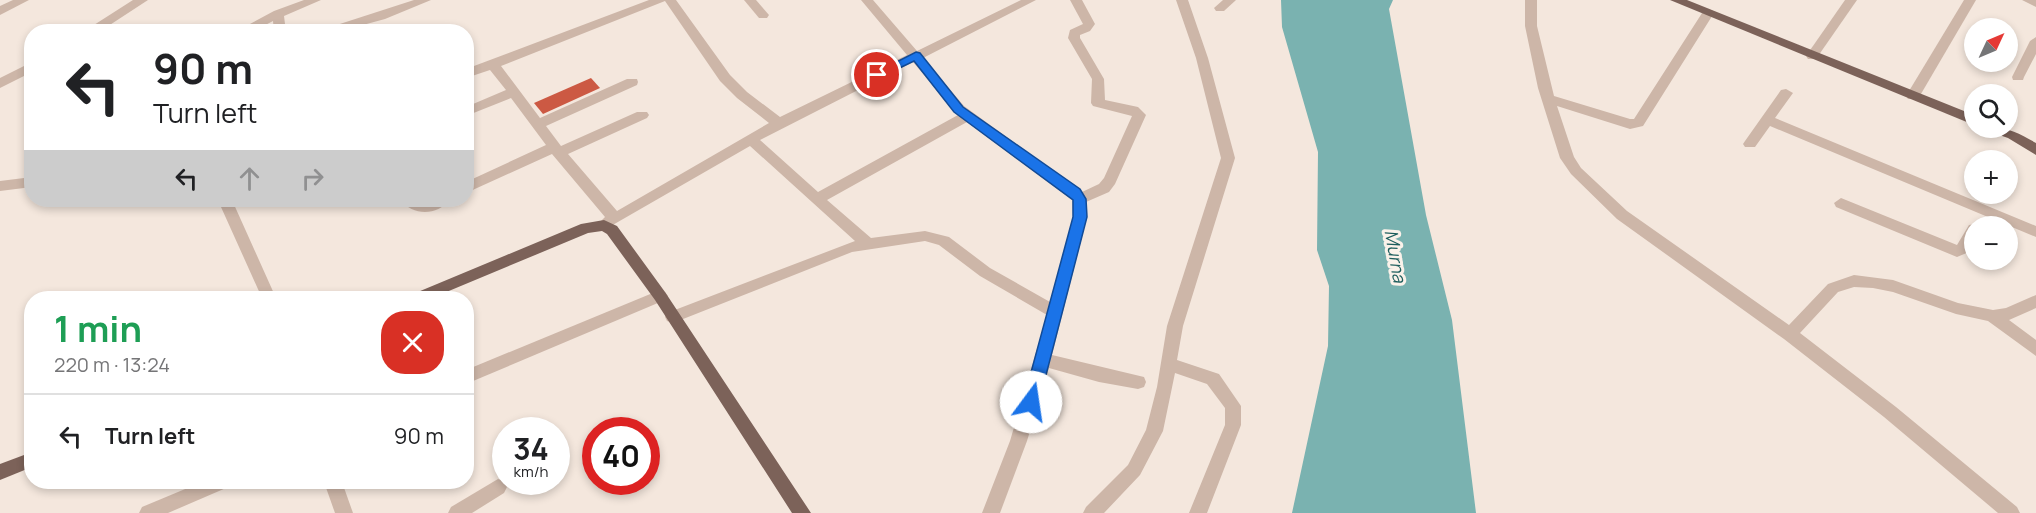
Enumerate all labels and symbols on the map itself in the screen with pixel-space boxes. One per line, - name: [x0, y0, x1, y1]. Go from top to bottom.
- north arrow: [1964, 18, 2018, 72]
- pin: [851, 49, 902, 100]
- water label: Murna: [1380, 228, 1413, 285]
- position arrow: [999, 370, 1063, 434]
- speed limit sign: 40: [582, 417, 660, 495]

